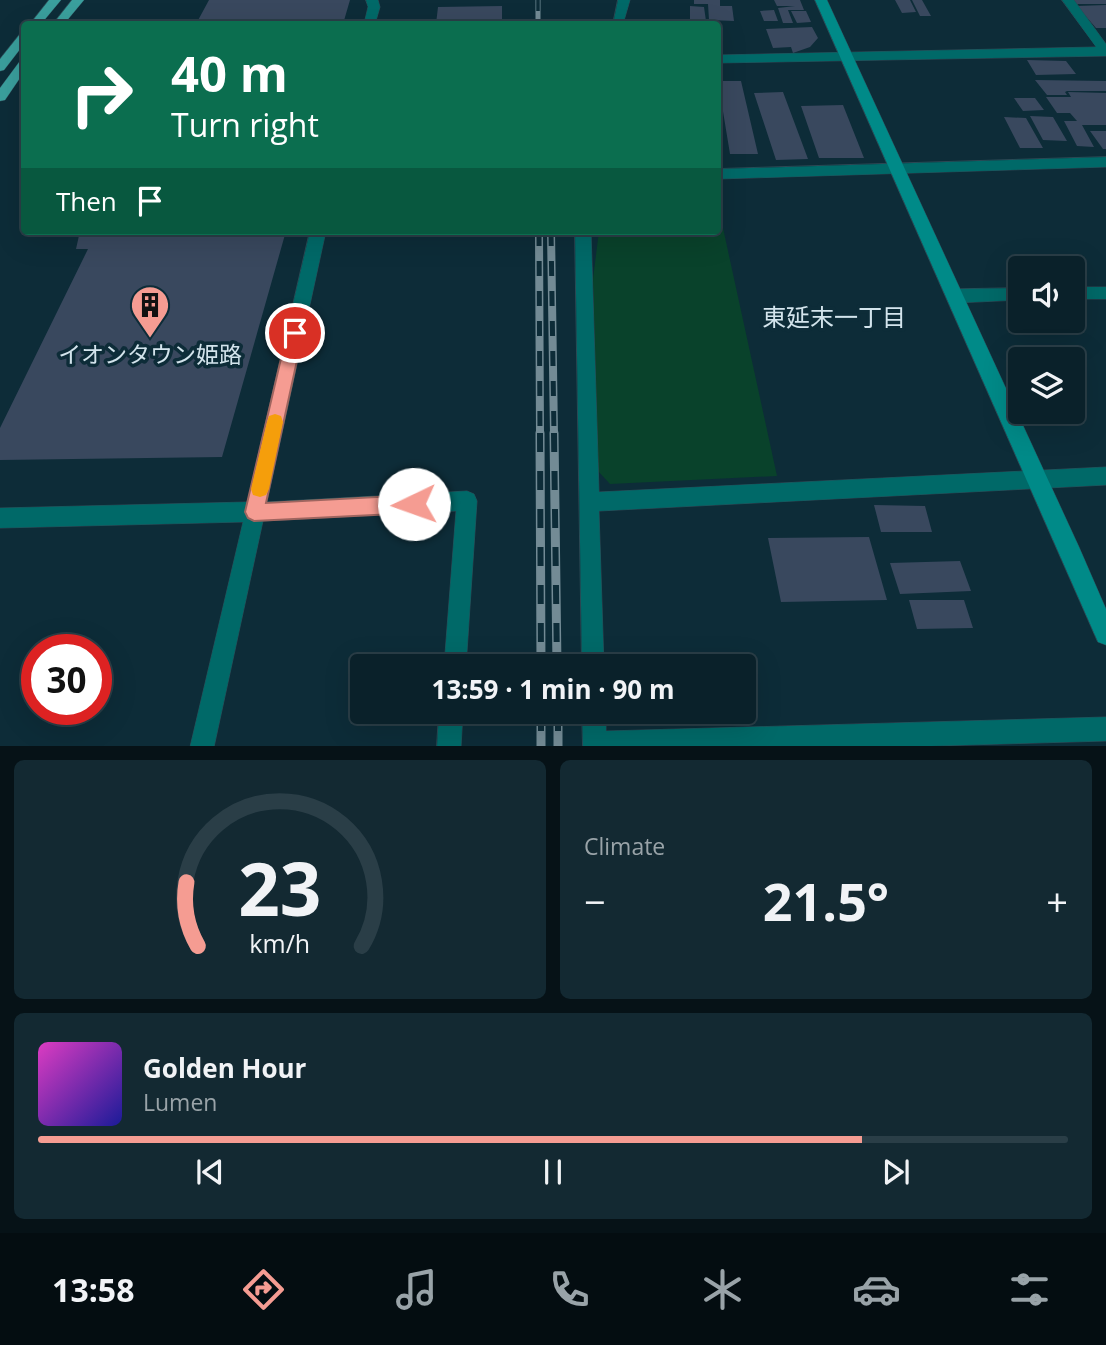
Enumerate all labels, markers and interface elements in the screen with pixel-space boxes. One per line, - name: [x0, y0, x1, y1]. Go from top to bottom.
- text: 40 m: [171, 40, 288, 106]
- icon: right: [56, 49, 147, 140]
- text: Turn right: [171, 103, 319, 146]
- icon: arrive: [131, 182, 169, 220]
- text: Then: [56, 183, 117, 219]
- map controls: [1008, 256, 1085, 424]
- button: sound: [1008, 256, 1085, 333]
- building icon: イオンタウン姫路: [129, 284, 171, 339]
- district label: 東延末一丁目: [762, 300, 906, 333]
- pin: [265, 303, 325, 363]
- icon: arrive: [276, 314, 314, 352]
- place label: イオンタウン姫路: [58, 338, 242, 370]
- button: layers: [1008, 347, 1085, 424]
- position arrow: [377, 467, 451, 541]
- speed limit sign: 30: [21, 634, 112, 725]
- text: 13:59 · 1 min · 90 m: [432, 671, 674, 707]
- text: Climate: [584, 830, 665, 862]
- text: 23: [238, 838, 322, 937]
- text: 21.5°: [763, 865, 889, 936]
- text: −: [584, 875, 606, 927]
- text: +: [1046, 875, 1068, 927]
- text: km/h: [250, 925, 310, 959]
- text: Golden Hour: [143, 1050, 306, 1086]
- text: Lumen: [143, 1086, 217, 1118]
- icon: previous: [191, 1153, 229, 1191]
- icon: pause: [534, 1153, 572, 1191]
- icon: next: [877, 1153, 915, 1191]
- icon: directions: [239, 1265, 288, 1314]
- icon: music: [392, 1265, 441, 1314]
- icon: phone: [545, 1265, 594, 1314]
- icon: climate: [698, 1265, 747, 1314]
- icon: car: [852, 1265, 901, 1314]
- icon: filters: [1005, 1265, 1054, 1314]
- text: 13:58: [52, 1268, 134, 1311]

